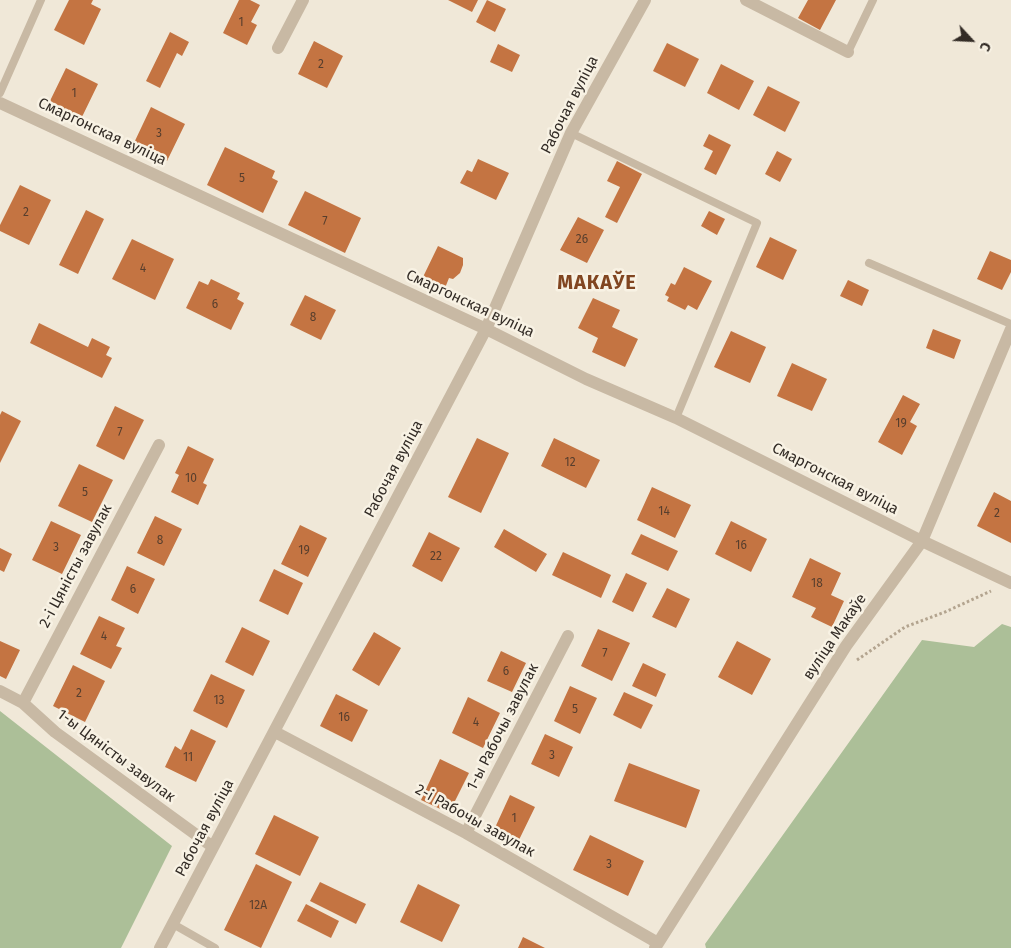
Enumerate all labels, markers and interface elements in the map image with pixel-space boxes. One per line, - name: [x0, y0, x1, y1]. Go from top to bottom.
- north arrow: [946, 15, 996, 65]
- house number: 1: [238, 16, 244, 30]
- text: С: [976, 39, 994, 54]
- street label: Рабочая вуліца: [538, 53, 602, 157]
- house number: 2: [318, 58, 324, 72]
- house number: 1: [71, 87, 77, 101]
- street label: Смаргонская вуліца: [35, 94, 169, 170]
- house number: 3: [156, 127, 162, 141]
- house number: 5: [239, 172, 245, 186]
- house number: 2: [23, 206, 29, 220]
- house number: 7: [322, 215, 328, 229]
- house number: 26: [576, 233, 588, 247]
- house number: 4: [140, 262, 146, 276]
- street label: Смаргонская вуліца: [403, 266, 537, 342]
- district label: МАКАЎЕ: [557, 271, 637, 295]
- house number: 6: [212, 298, 218, 312]
- house number: 8: [310, 311, 316, 325]
- street label: Рабочая вуліца: [361, 417, 427, 521]
- house number: 19: [895, 417, 907, 431]
- house number: 7: [117, 426, 123, 440]
- street label: Смаргонская вуліца: [769, 439, 901, 519]
- house number: 12: [564, 456, 576, 470]
- house number: 10: [185, 472, 197, 486]
- house number: 5: [82, 486, 88, 500]
- street label: 2-і Цяністы завулак: [36, 501, 116, 631]
- house number: 14: [658, 505, 670, 519]
- house number: 2: [994, 507, 1000, 521]
- house number: 8: [157, 534, 163, 548]
- house number: 16: [735, 539, 747, 553]
- house number: 3: [53, 541, 59, 555]
- house number: 19: [298, 544, 310, 558]
- house number: 22: [430, 550, 442, 564]
- house number: 18: [811, 577, 823, 591]
- house number: 6: [130, 583, 136, 597]
- street label: вуліца Макаўе: [800, 590, 870, 684]
- house number: 4: [101, 630, 107, 644]
- house number: 7: [602, 647, 608, 661]
- street label: 1-ы Рабочы завулак: [463, 661, 543, 793]
- house number: 6: [503, 665, 509, 679]
- house number: 2: [76, 687, 82, 701]
- house number: 13: [213, 694, 225, 708]
- house number: 5: [572, 703, 578, 717]
- street label: 1-ы Цяністы завулак: [53, 706, 179, 806]
- house number: 16: [338, 711, 350, 725]
- house number: 4: [473, 716, 479, 730]
- house number: 3: [549, 749, 555, 763]
- house number: 11: [183, 751, 193, 765]
- street label: Рабочая вуліца: [172, 776, 238, 880]
- street label: 2-і Рабочы завулак: [412, 781, 538, 861]
- house number: 1: [511, 812, 517, 826]
- house number: 3: [606, 858, 612, 872]
- house number: 12А: [249, 899, 267, 913]

